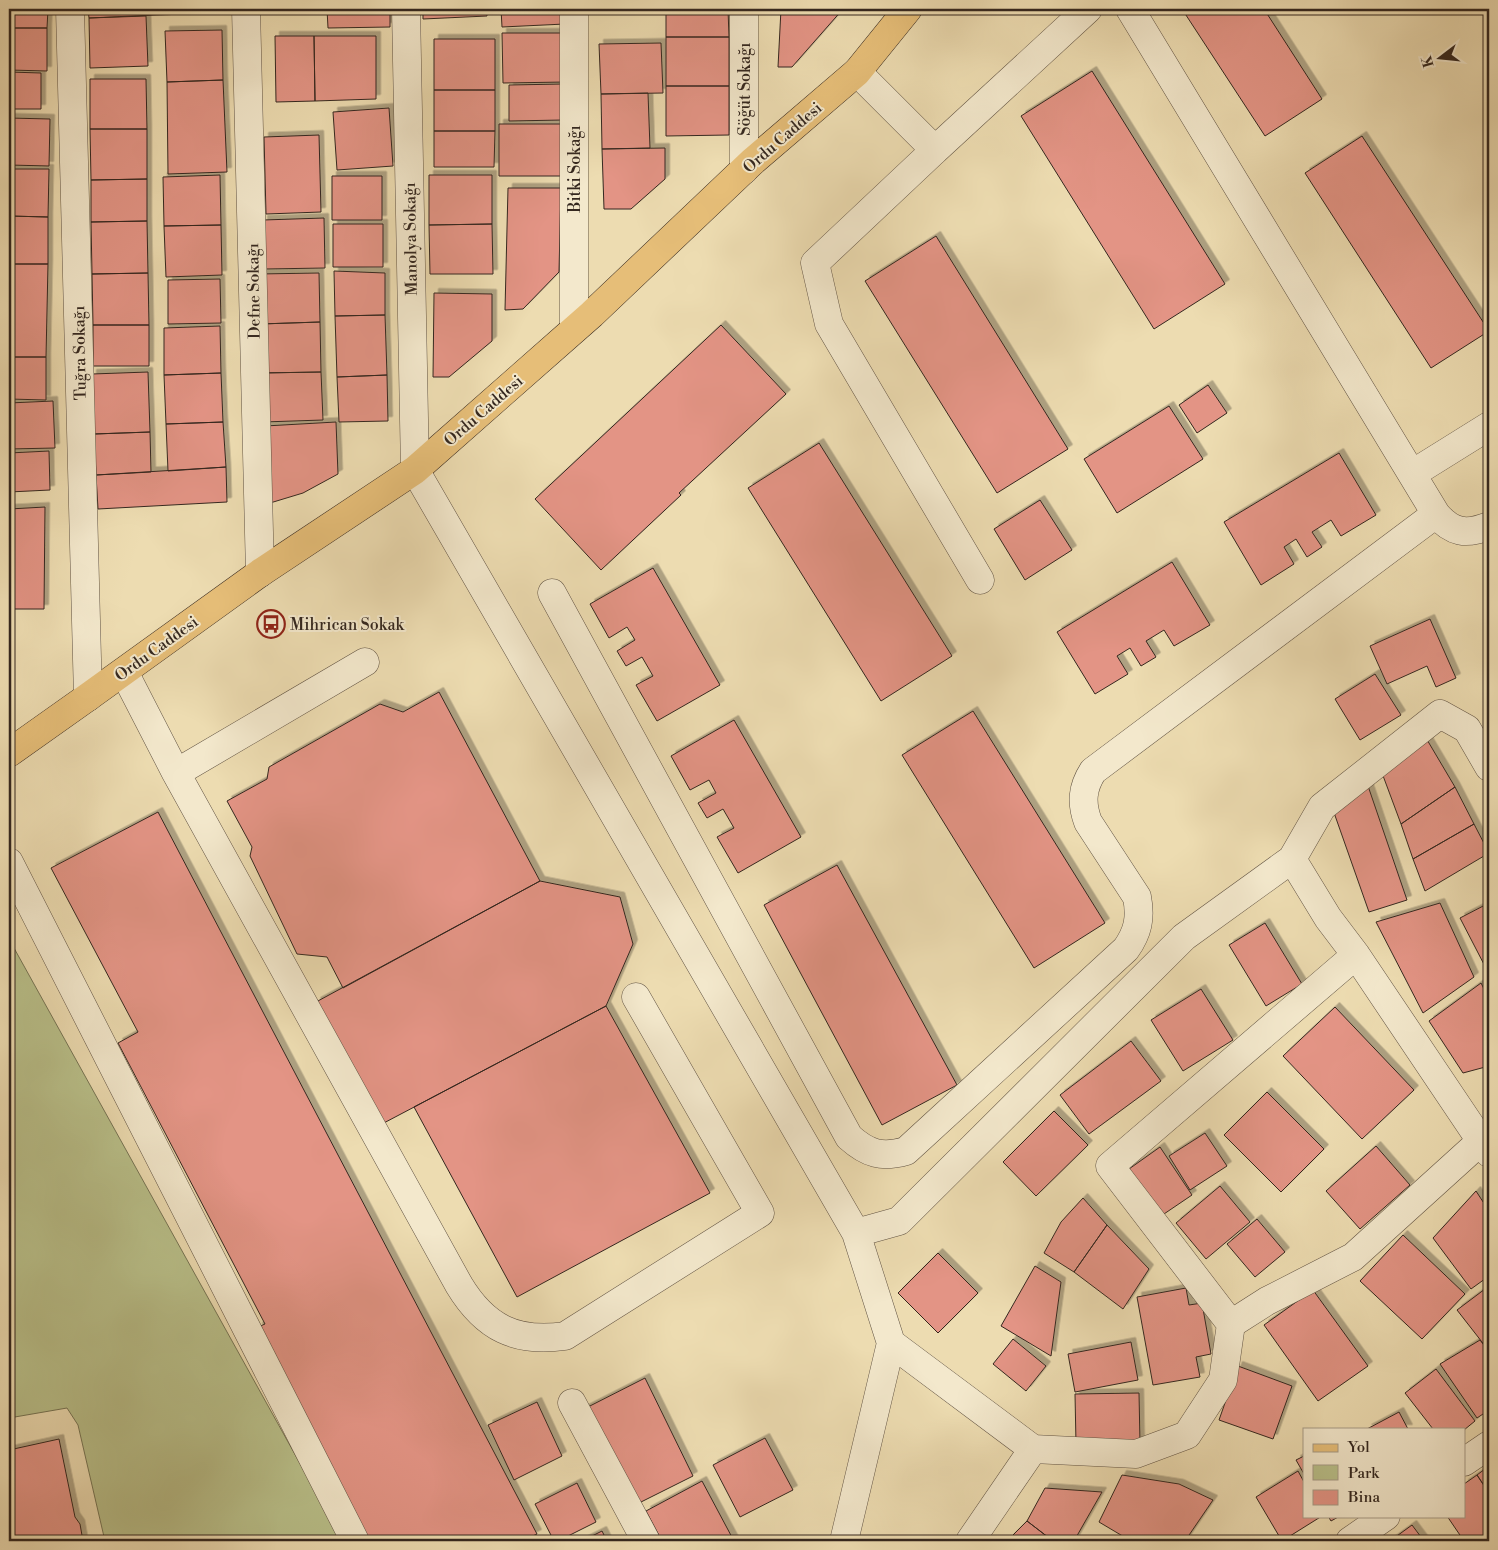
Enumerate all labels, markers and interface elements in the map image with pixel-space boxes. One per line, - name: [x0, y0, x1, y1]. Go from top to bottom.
- north arrow: [1416, 32, 1466, 82]
- street label: Söğüt Sokağı: [735, 42, 755, 136]
- text: K: [1418, 53, 1439, 69]
- street label: Ordu Caddesi: [739, 98, 826, 178]
- street label: Bitki Sokağı: [565, 125, 585, 214]
- street label: Manolya Sokağı: [400, 182, 422, 296]
- street label: Defne Sokağı: [243, 243, 265, 339]
- street label: Tuğra Sokağı: [69, 305, 91, 400]
- street label: Ordu Caddesi: [440, 371, 527, 451]
- bus stop icon: Mihrican Sokak: [256, 609, 286, 639]
- street label: Ordu Caddesi: [111, 612, 202, 686]
- place label: Mihrican Sokak: [290, 615, 406, 635]
- legend: [1303, 1428, 1466, 1518]
- text: Yol: [1347, 1438, 1370, 1457]
- text: Park: [1348, 1464, 1380, 1483]
- text: Bina: [1347, 1488, 1380, 1507]

